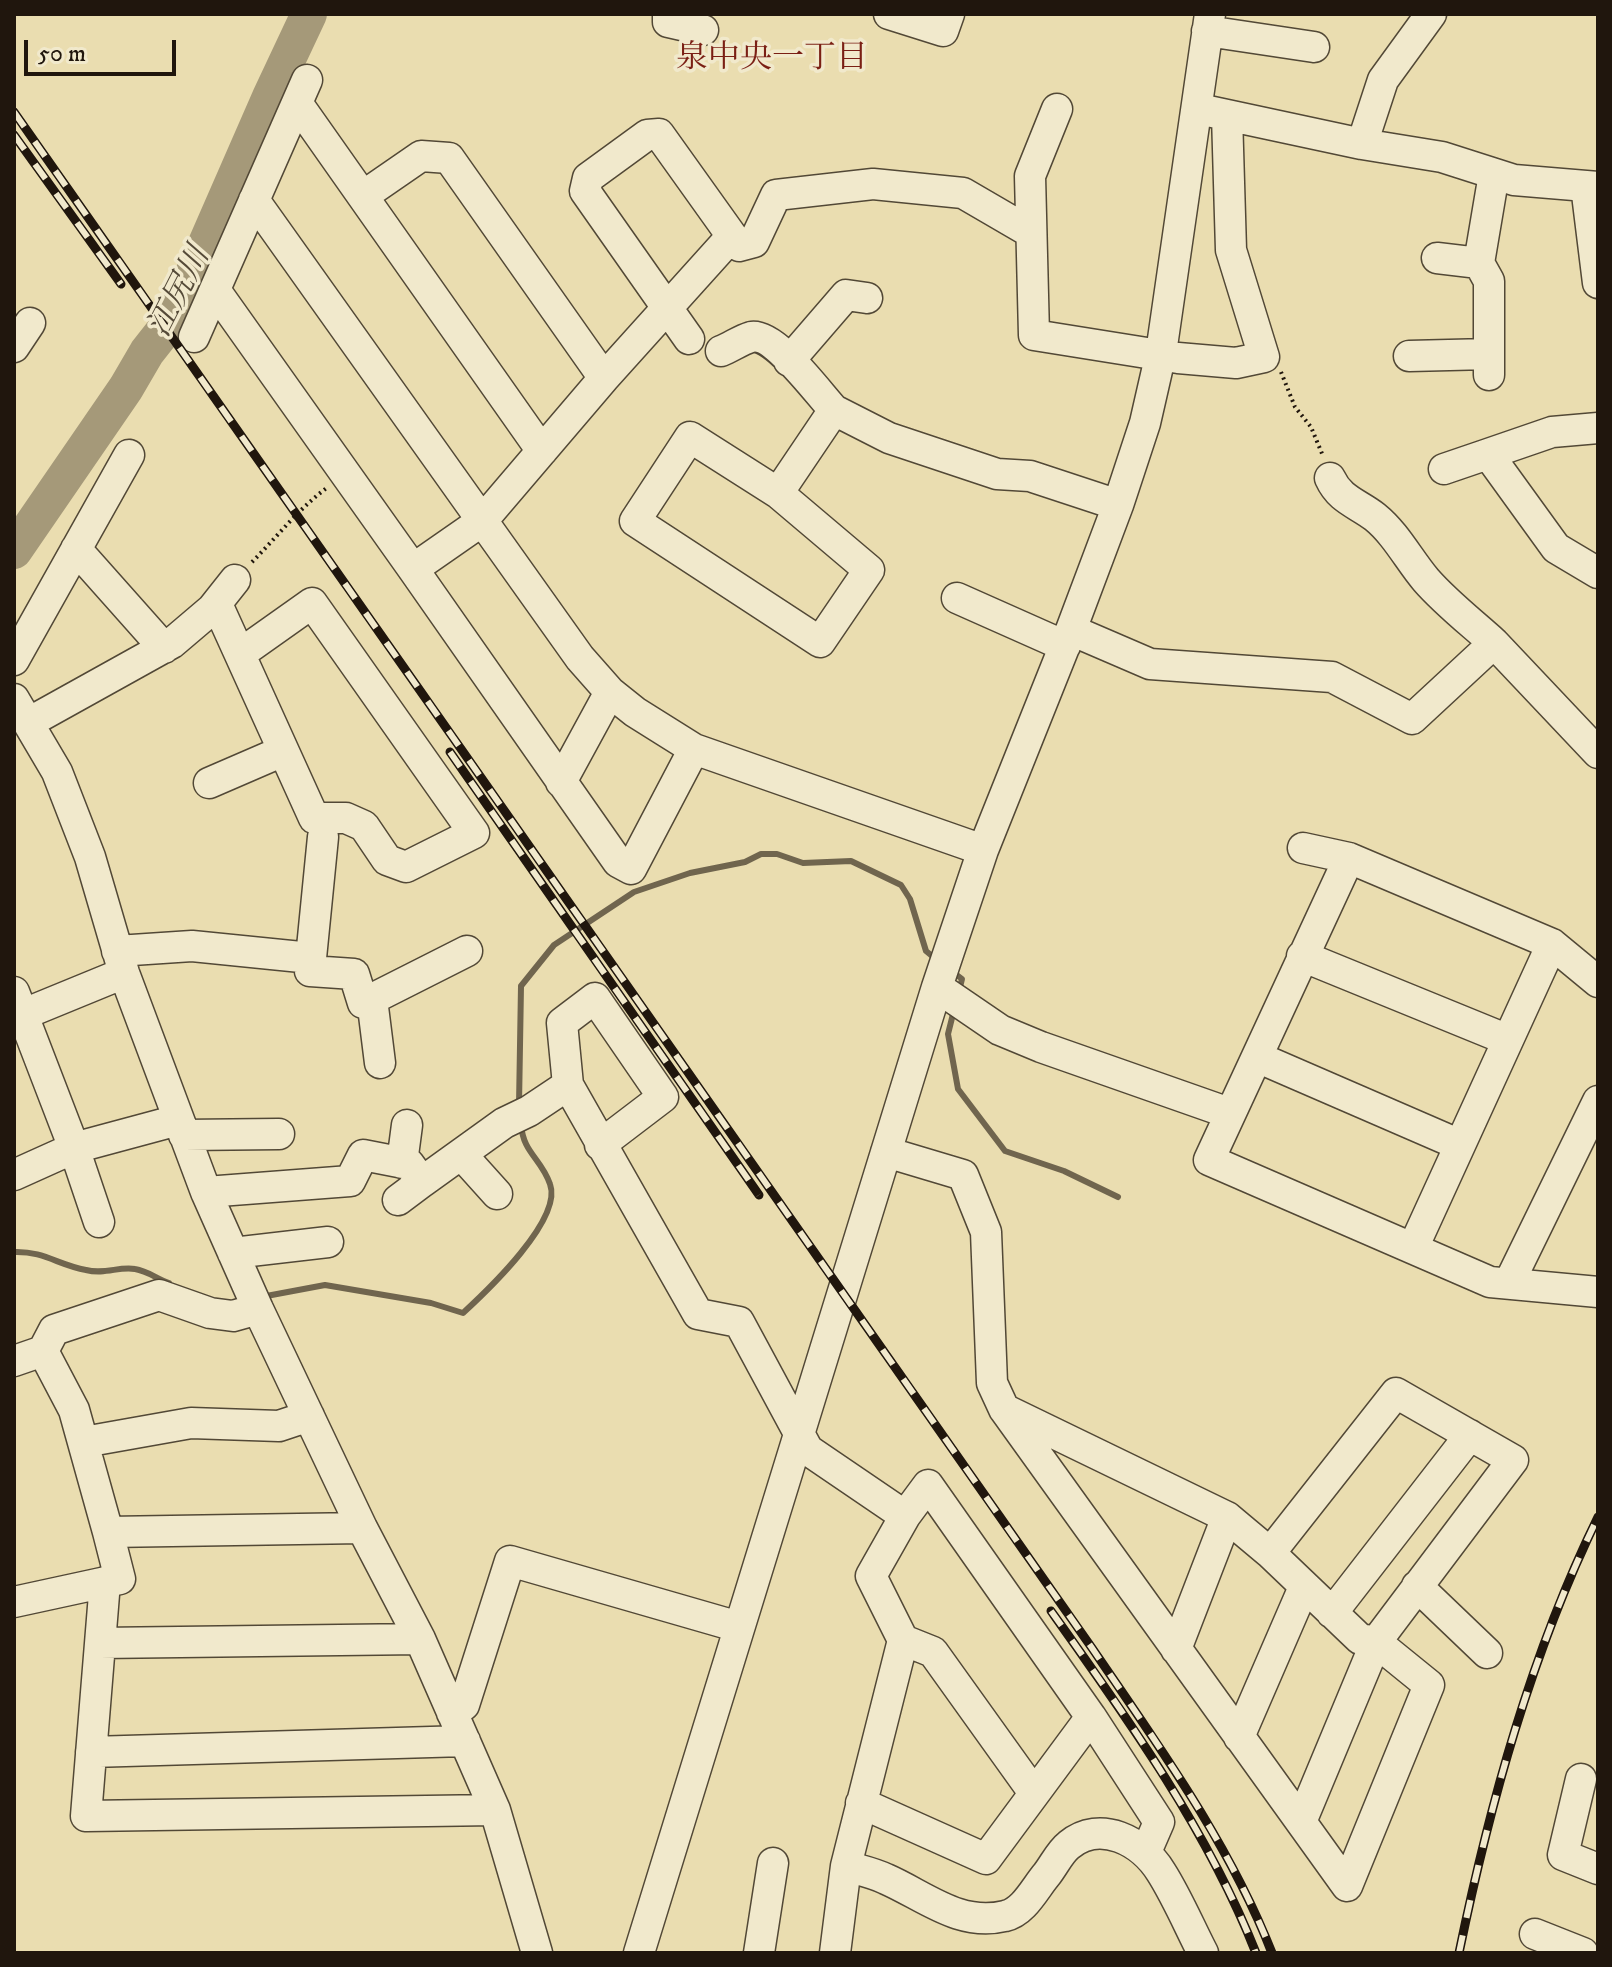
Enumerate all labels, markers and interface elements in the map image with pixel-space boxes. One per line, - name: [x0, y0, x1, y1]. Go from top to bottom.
- scale bar: [28, 24, 180, 74]
- text: 50 m: [38, 39, 86, 69]
- district label: 泉中央一丁目: [676, 41, 868, 79]
- water label: 江尻川: [142, 242, 220, 344]

